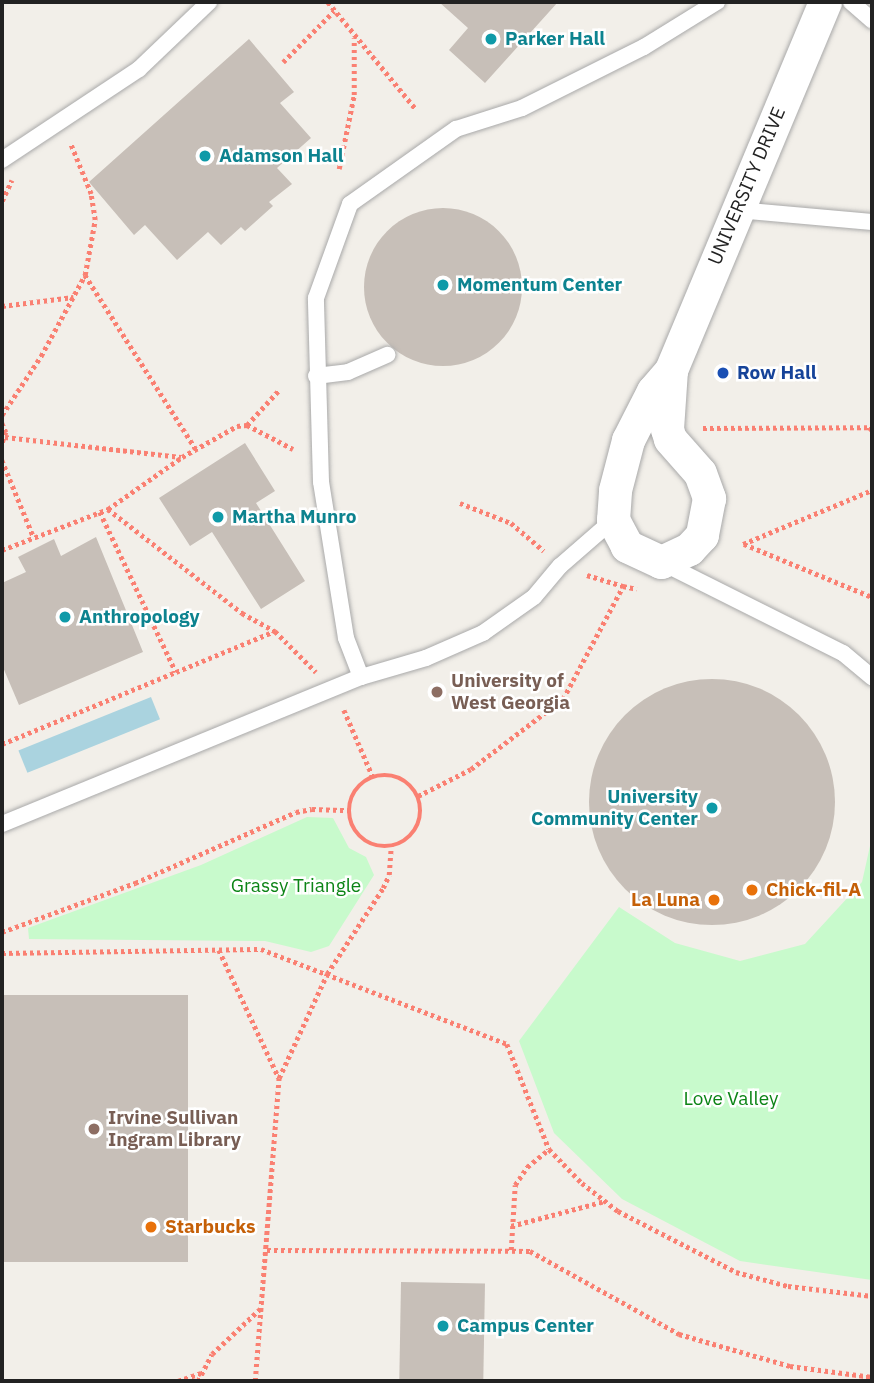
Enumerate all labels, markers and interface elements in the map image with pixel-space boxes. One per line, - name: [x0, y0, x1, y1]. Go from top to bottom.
- place label: Parker Hall: [505, 28, 605, 50]
- marker: Parker Hall: [483, 31, 499, 47]
- street label: UNIVERSITY DRIVE: [703, 104, 791, 268]
- place label: Adamson Hall: [219, 145, 343, 167]
- marker: Adamson Hall: [197, 148, 213, 164]
- place label: Momentum Center: [457, 274, 622, 296]
- marker: Momentum Center: [435, 277, 451, 293]
- place label: Row Hall: [737, 362, 816, 384]
- marker: Row Hall: [715, 365, 731, 381]
- place label: Martha Munro: [232, 506, 357, 528]
- marker: Martha Munro: [210, 509, 226, 525]
- place label: Anthropology: [79, 606, 200, 628]
- marker: Anthropology: [57, 609, 73, 625]
- place label: University of West Georgia: [451, 670, 570, 714]
- marker: University of West Georgia: [429, 684, 445, 700]
- place label: University Community Center: [531, 786, 698, 830]
- marker: University Community Center: [704, 800, 720, 816]
- park label: Grassy Triangle: [231, 875, 361, 897]
- place label: Chick-fil-A: [766, 879, 861, 901]
- marker: Chick-fil-A: [744, 882, 760, 898]
- place label: La Luna: [631, 889, 700, 911]
- marker: La Luna: [706, 892, 722, 908]
- park label: Love Valley: [683, 1088, 779, 1110]
- place label: Irvine Sullivan Ingram Library: [108, 1107, 241, 1151]
- marker: Irvine Sullivan Ingram Library: [86, 1121, 102, 1137]
- place label: Starbucks: [165, 1216, 256, 1238]
- marker: Starbucks: [143, 1219, 159, 1235]
- place label: Campus Center: [457, 1315, 594, 1337]
- marker: Campus Center: [435, 1318, 451, 1334]

